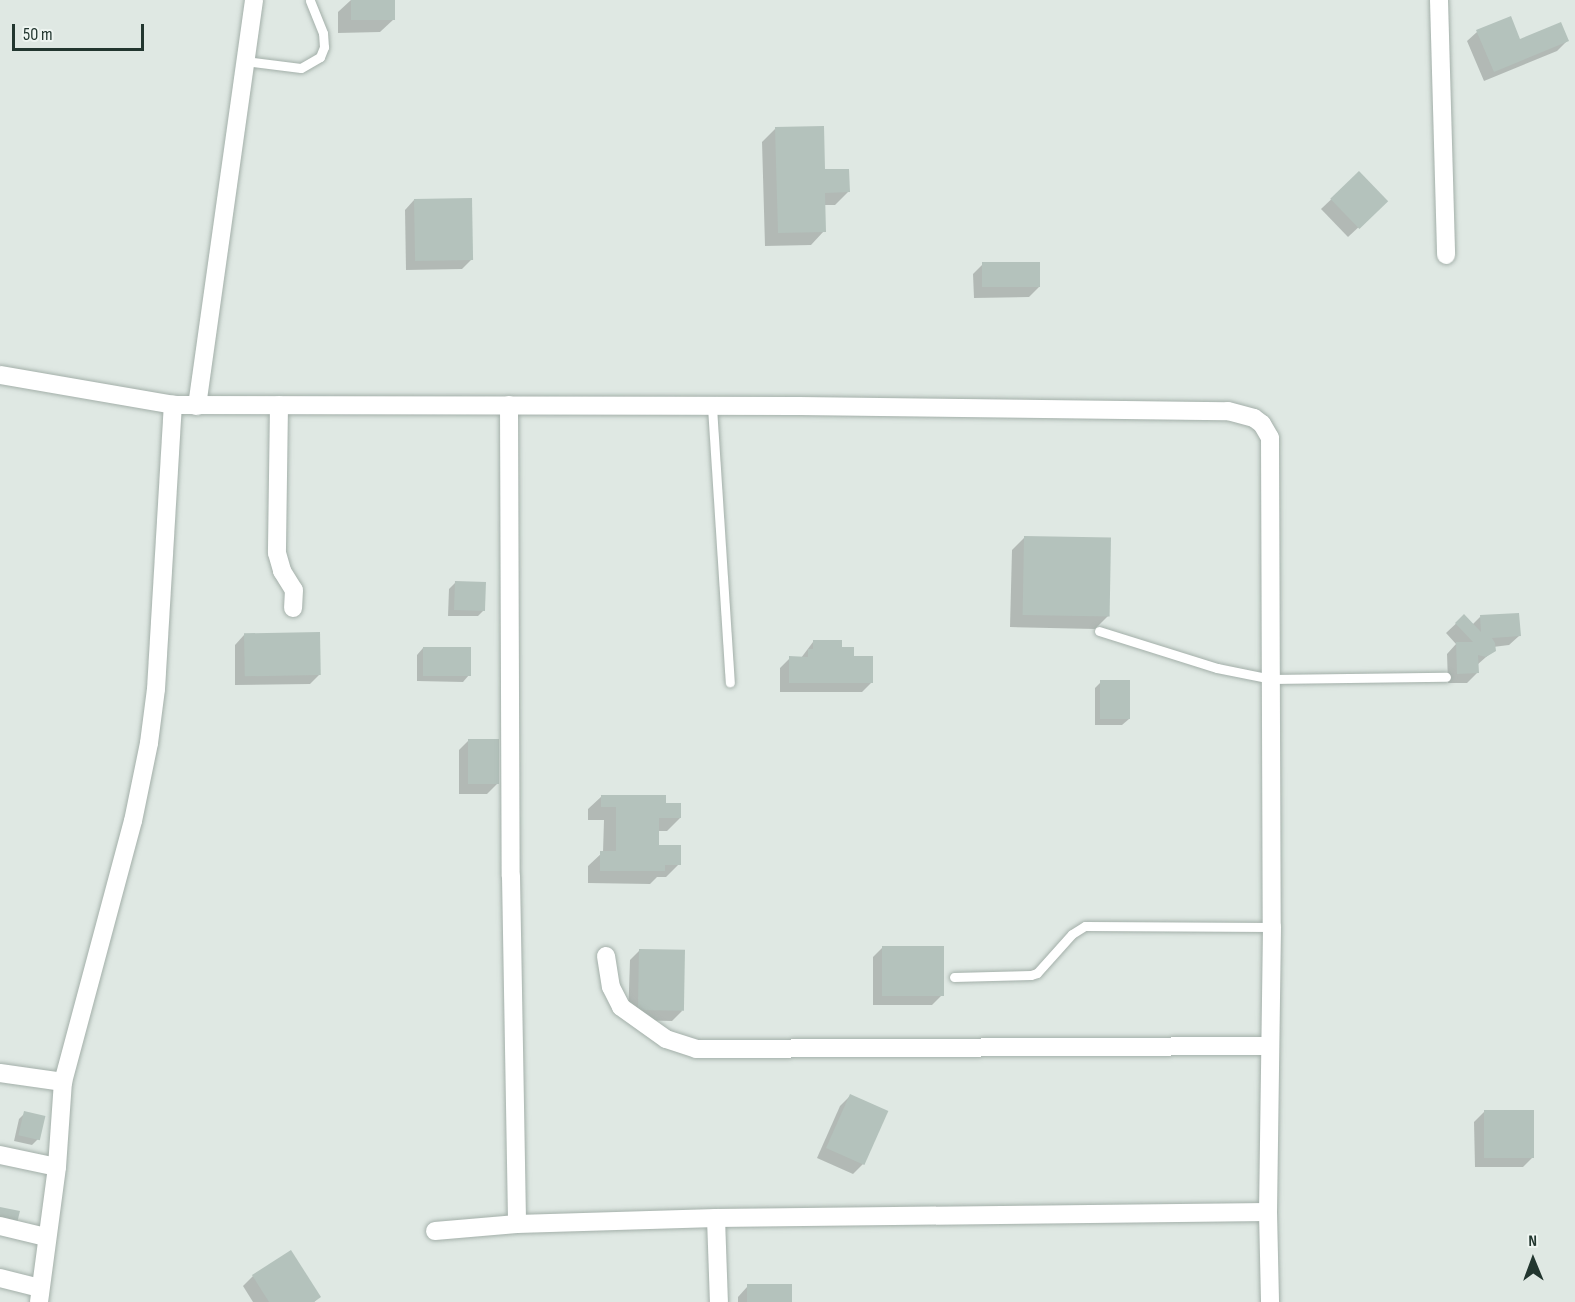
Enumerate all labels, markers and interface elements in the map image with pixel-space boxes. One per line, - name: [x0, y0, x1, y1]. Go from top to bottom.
- scale bar: [15, 12, 147, 50]
- text: 50 m: [23, 24, 53, 45]
- north arrow: [1503, 1230, 1563, 1290]
- text: N: [1528, 1232, 1537, 1251]

